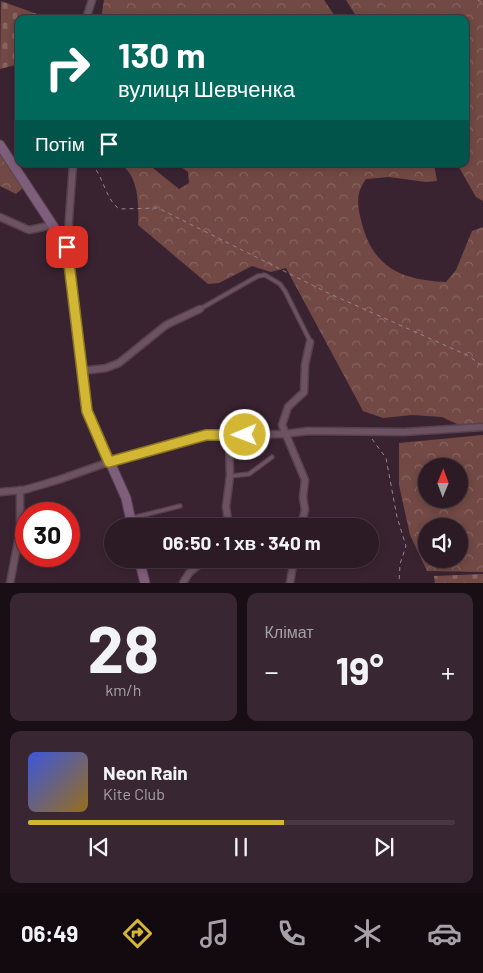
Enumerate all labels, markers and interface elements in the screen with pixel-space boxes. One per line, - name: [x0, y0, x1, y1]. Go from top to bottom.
- text: 130 m: [118, 33, 205, 75]
- icon: right: [35, 35, 100, 100]
- text: вулиця Шевченка: [118, 75, 295, 101]
- icon: arrive: [95, 130, 123, 158]
- text: Потім: [35, 132, 85, 155]
- pin: [46, 226, 88, 268]
- icon: arrive: [53, 233, 81, 261]
- position arrow: [218, 408, 270, 460]
- north arrow: [418, 458, 468, 508]
- map controls: [418, 458, 468, 568]
- speed limit sign: 30: [15, 502, 80, 567]
- button: sound: [418, 518, 468, 568]
- text: 06:50 · 1 хв · 340 m: [162, 531, 321, 554]
- text: 28: [87, 608, 159, 686]
- text: Клімат: [265, 622, 314, 641]
- text: 19°: [336, 647, 384, 693]
- text: −: [265, 654, 279, 688]
- text: +: [441, 654, 455, 688]
- text: km/h: [105, 680, 141, 699]
- text: Neon Rain: [103, 761, 188, 784]
- text: Kite Club: [103, 784, 165, 803]
- icon: previous: [85, 833, 113, 861]
- icon: pause: [227, 833, 255, 861]
- icon: next: [370, 833, 398, 861]
- icon: directions: [120, 916, 155, 951]
- icon: music: [197, 916, 232, 951]
- icon: phone: [274, 916, 309, 951]
- icon: climate: [350, 916, 385, 951]
- icon: car: [427, 916, 462, 951]
- text: 06:49: [21, 920, 78, 946]

